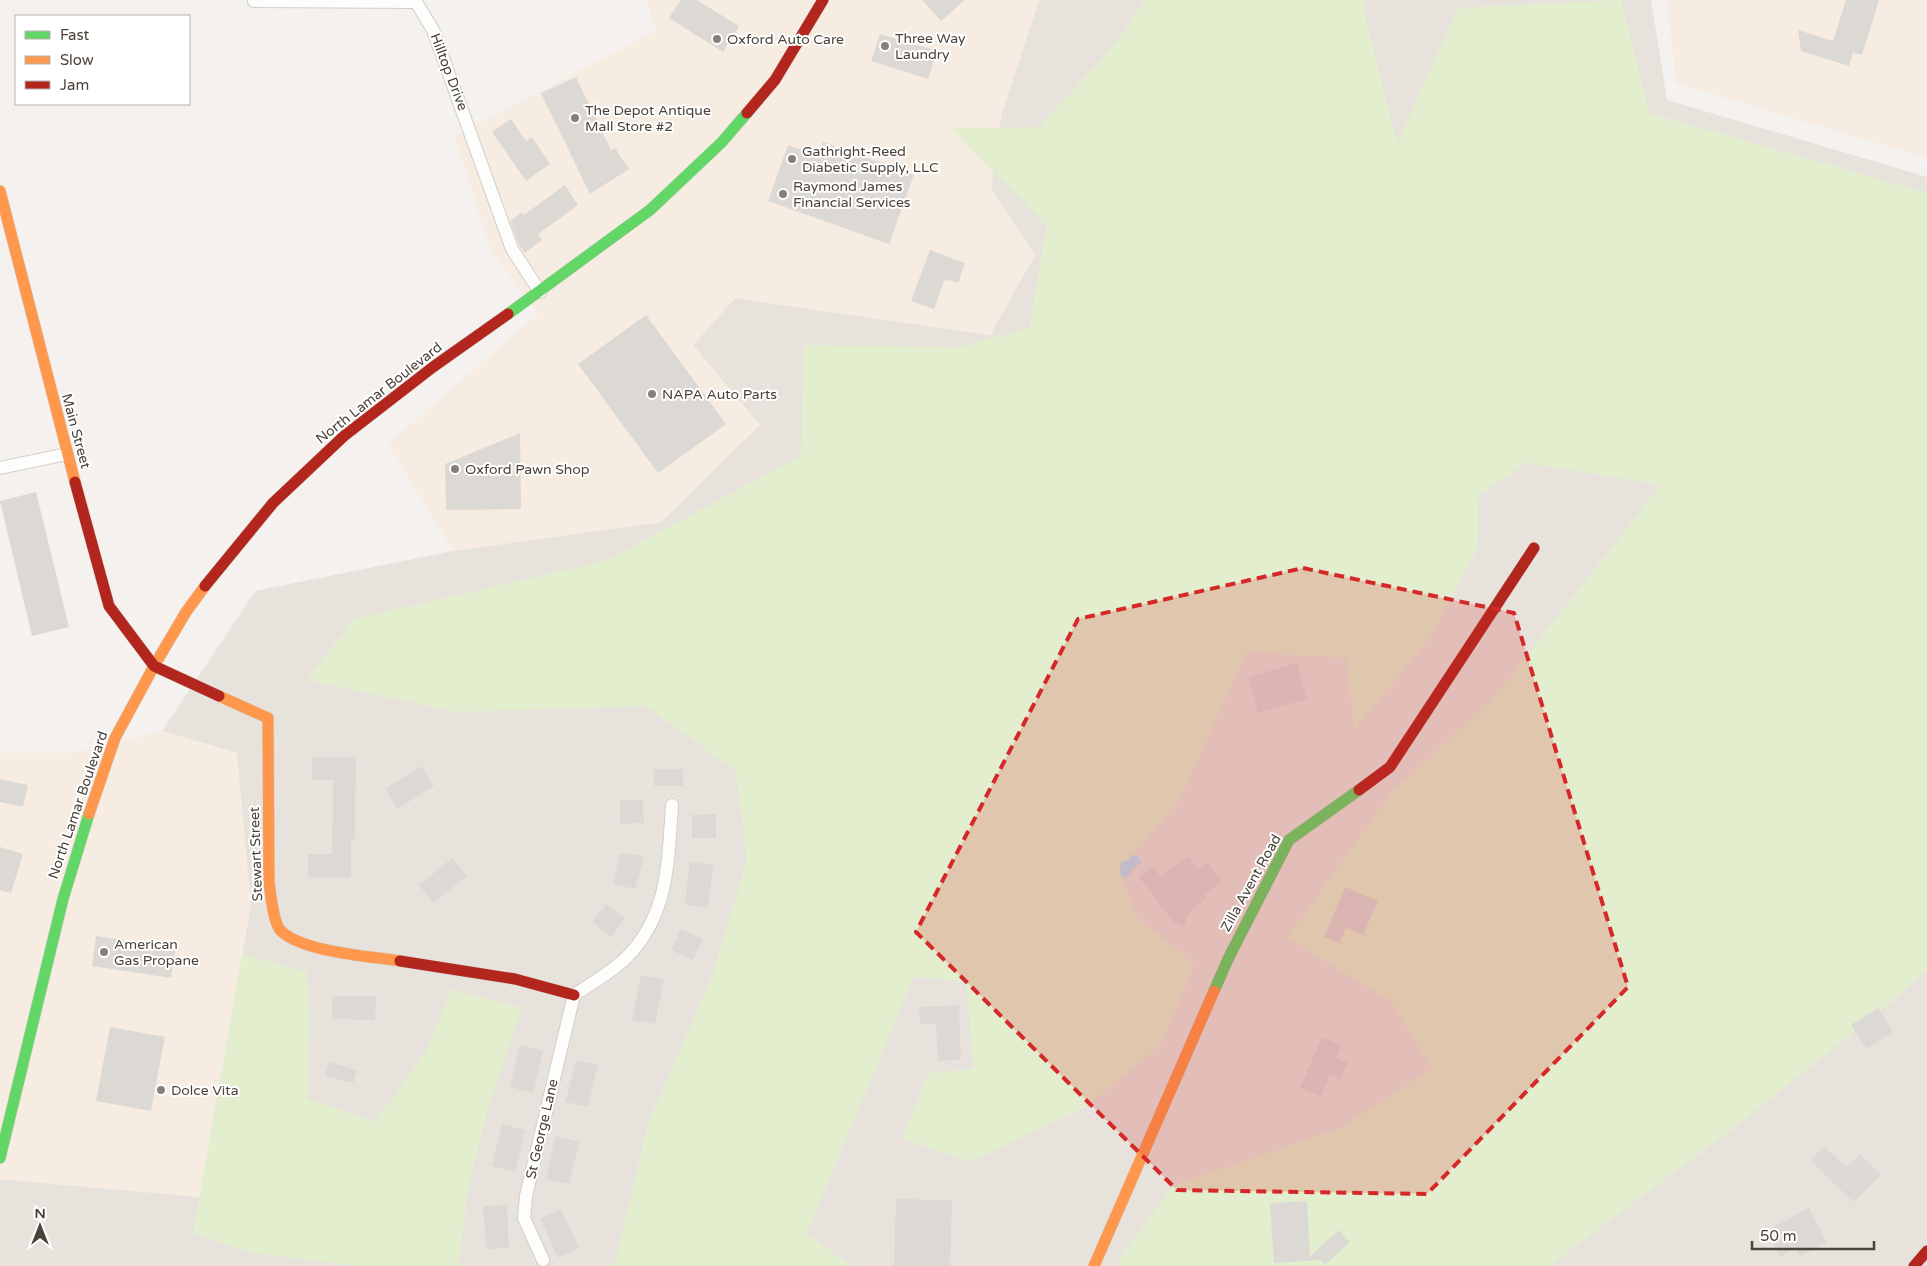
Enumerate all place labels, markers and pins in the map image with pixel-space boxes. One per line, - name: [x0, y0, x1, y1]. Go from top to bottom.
- place label: Three Way Laundry: [895, 30, 966, 63]
- place label: Oxford Auto Care: [727, 31, 844, 48]
- marker: Oxford Auto Care: [711, 33, 723, 45]
- marker: Three Way Laundry: [879, 40, 891, 52]
- place label: The Depot Antique Mall Store #2: [585, 102, 711, 135]
- marker: The Depot Antique Mall Store #2: [569, 112, 581, 124]
- place label: Gathright-Reed Diabetic Supply, LLC: [802, 143, 939, 176]
- marker: Gathright-Reed Diabetic Supply, LLC: [786, 153, 798, 165]
- place label: Raymond James Financial Services: [793, 178, 911, 211]
- marker: Raymond James Financial Services: [777, 188, 789, 200]
- place label: NAPA Auto Parts: [662, 386, 777, 403]
- marker: NAPA Auto Parts: [646, 388, 658, 400]
- place label: Oxford Pawn Shop: [465, 461, 590, 478]
- marker: Oxford Pawn Shop: [449, 463, 461, 475]
- place label: American Gas Propane: [114, 936, 199, 969]
- marker: American Gas Propane: [98, 946, 110, 958]
- place label: Dolce Vita: [171, 1082, 239, 1099]
- marker: Dolce Vita: [155, 1084, 167, 1096]

